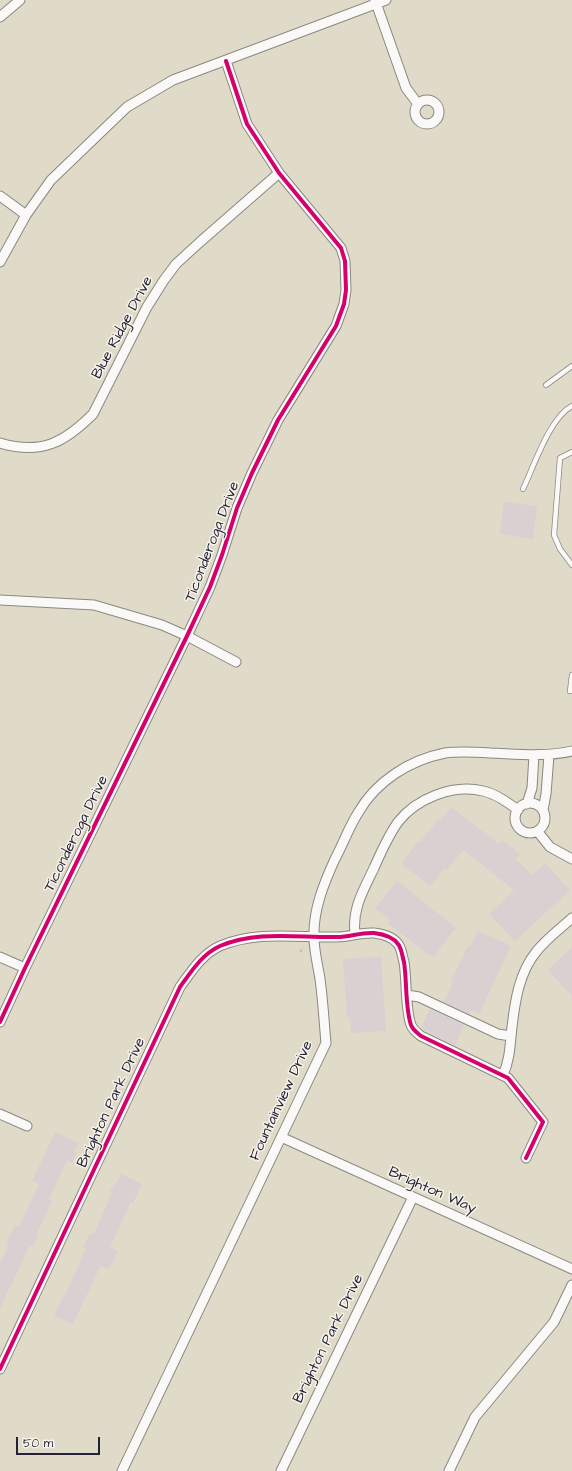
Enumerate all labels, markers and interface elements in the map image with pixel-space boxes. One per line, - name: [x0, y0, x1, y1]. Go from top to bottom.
- street label: Blue Ridge Drive: [88, 274, 158, 382]
- street label: Ticonderoga Drive: [182, 479, 244, 605]
- street label: Ticonderoga Drive: [41, 773, 113, 895]
- street label: Brighton Park Drive: [74, 1035, 150, 1171]
- street label: Fountainview Drive: [246, 1038, 318, 1164]
- street label: Brighton Way: [385, 1164, 479, 1218]
- street label: Brighton Park Drive: [290, 1272, 368, 1406]
- scale bar: [18, 1429, 102, 1455]
- text: 50 m: [23, 1435, 53, 1452]

